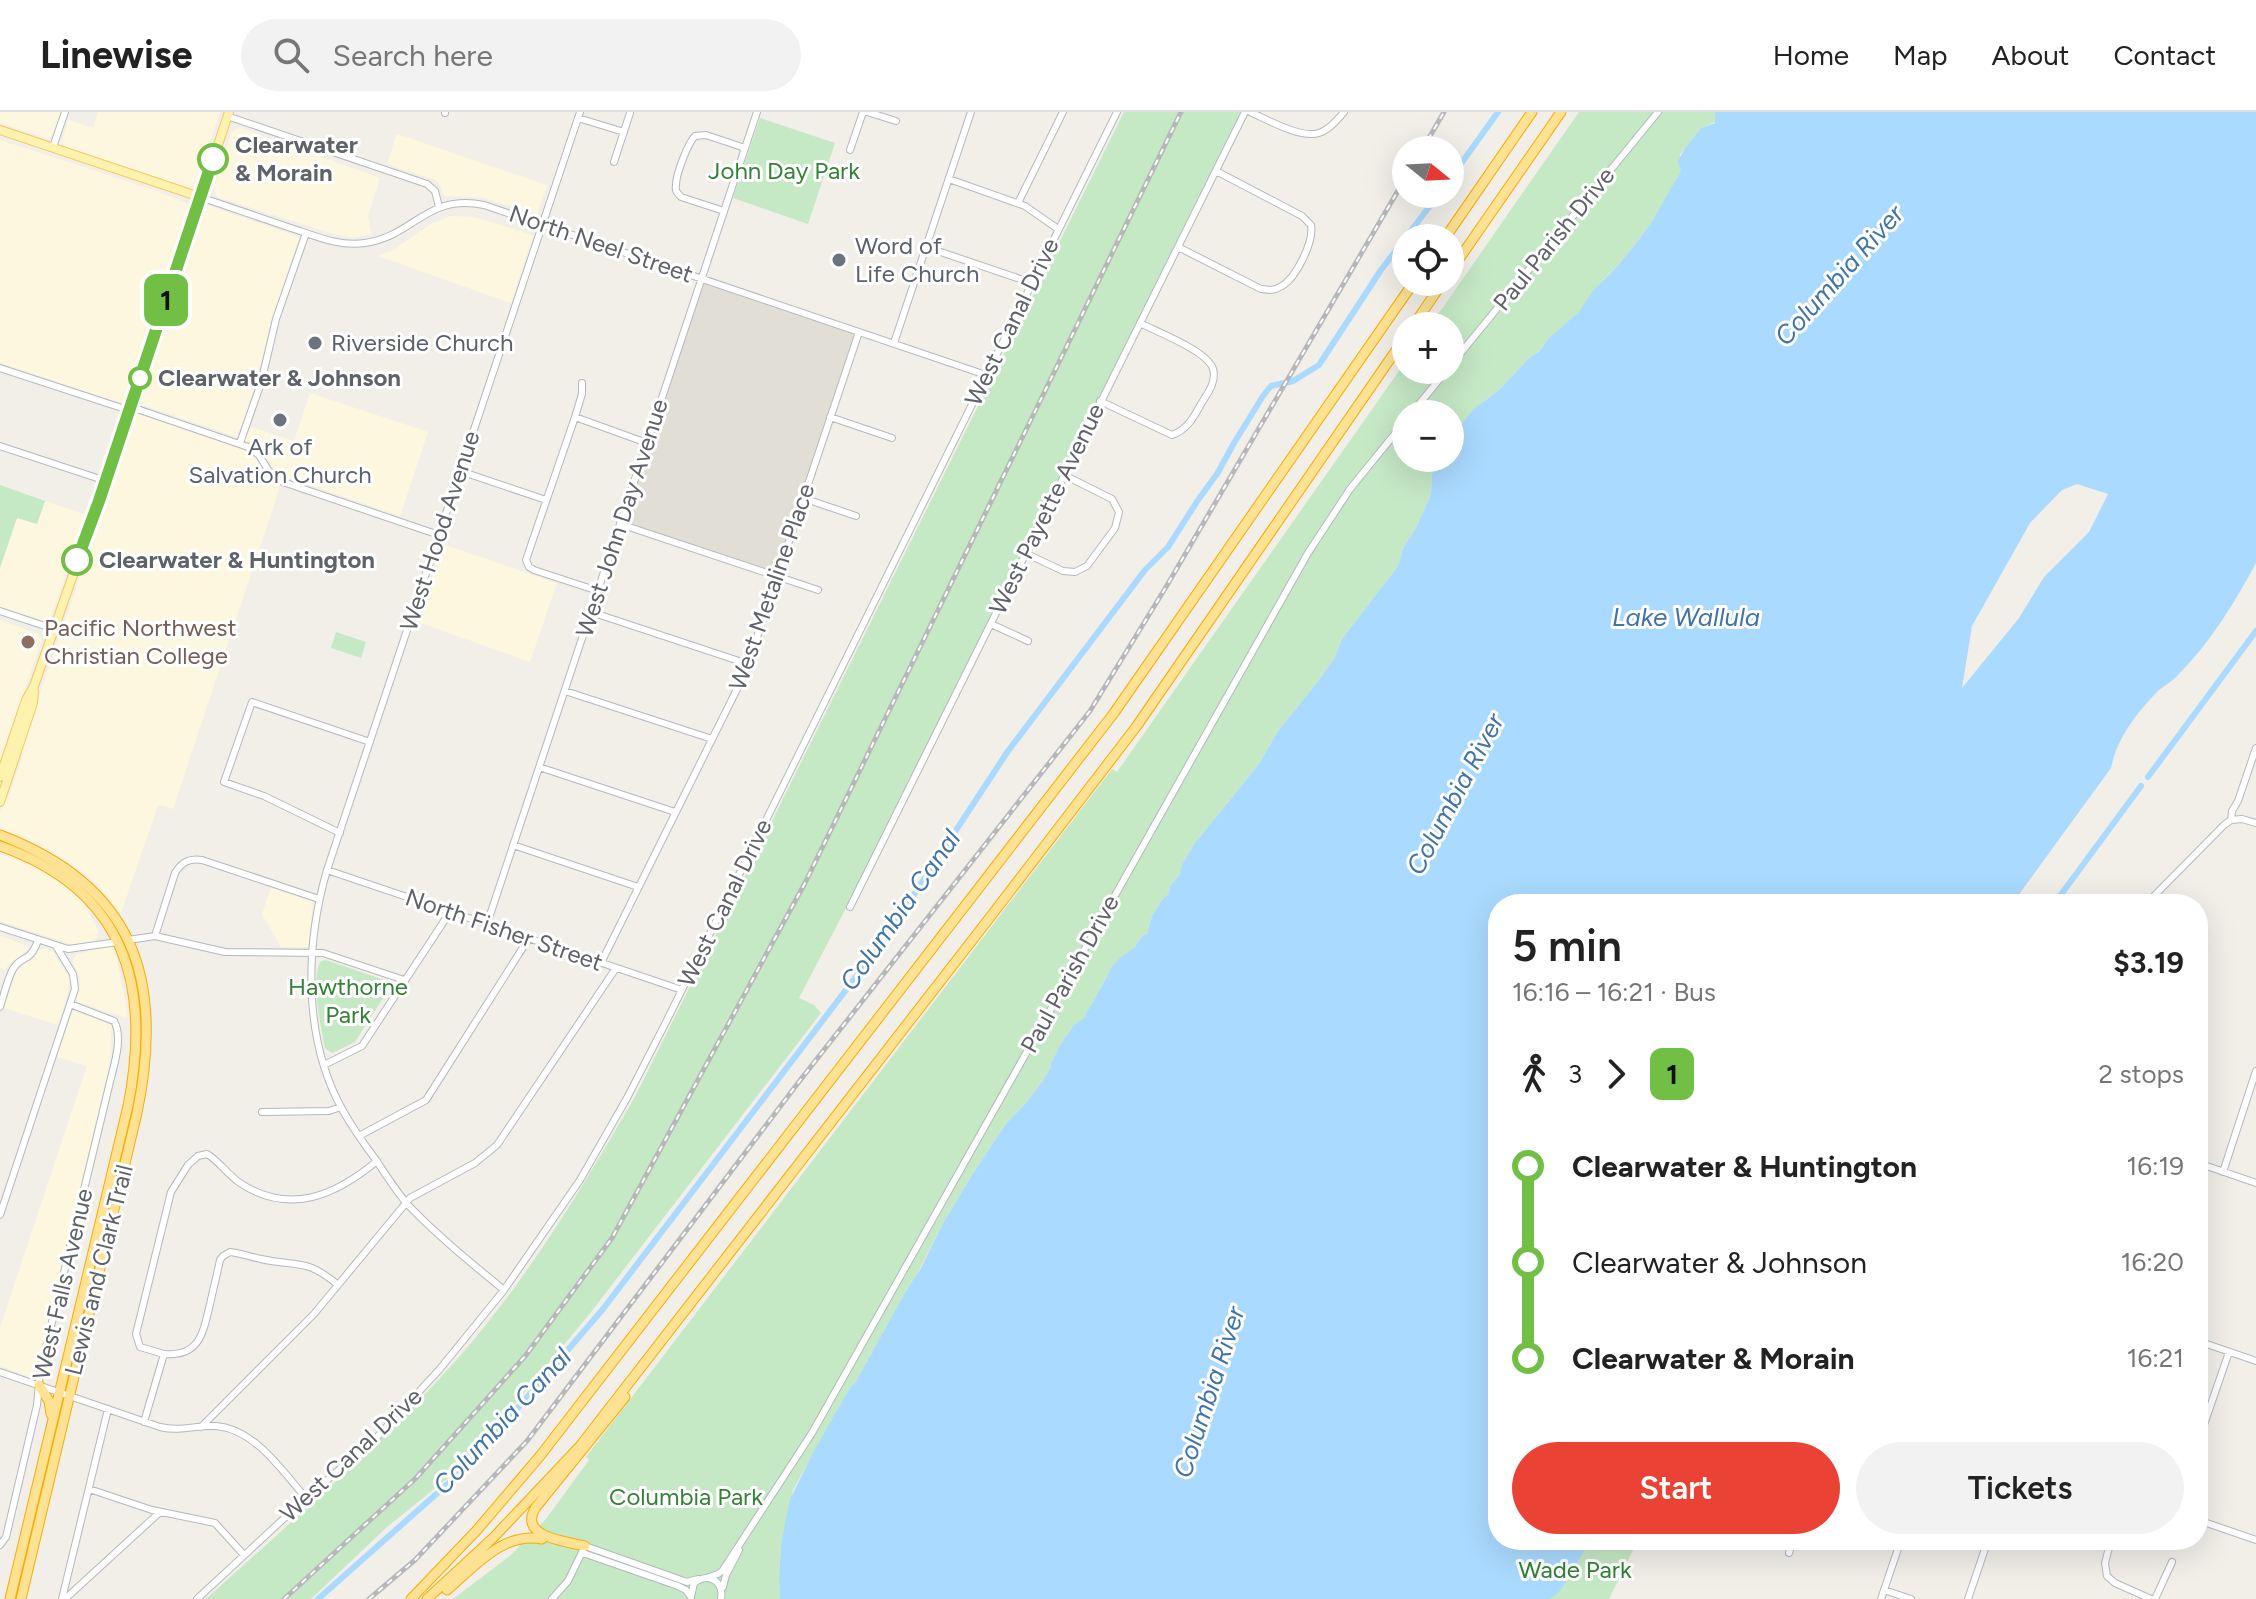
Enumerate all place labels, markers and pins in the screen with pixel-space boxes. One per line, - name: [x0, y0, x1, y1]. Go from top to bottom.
- place label: Clearwater & Morain: [235, 130, 358, 187]
- marker: Clearwater & Morain: [198, 144, 228, 174]
- place label: Word of Life Church: [855, 231, 979, 288]
- marker: Word of Life Church: [830, 251, 848, 269]
- place label: Riverside Church: [331, 328, 513, 357]
- marker: Riverside Church: [306, 334, 324, 352]
- place label: Clearwater & Johnson: [158, 363, 401, 392]
- marker: Clearwater & Johnson: [129, 367, 151, 389]
- marker: Ark of Salvation Church: [271, 411, 289, 429]
- place label: Ark of Salvation Church: [188, 432, 372, 489]
- marker: Clearwater & Huntington: [62, 545, 92, 575]
- place label: Clearwater & Huntington: [99, 545, 375, 574]
- place label: Pacific Northwest Christian College: [44, 613, 237, 670]
- marker: Pacific Northwest Christian College: [19, 633, 37, 651]

